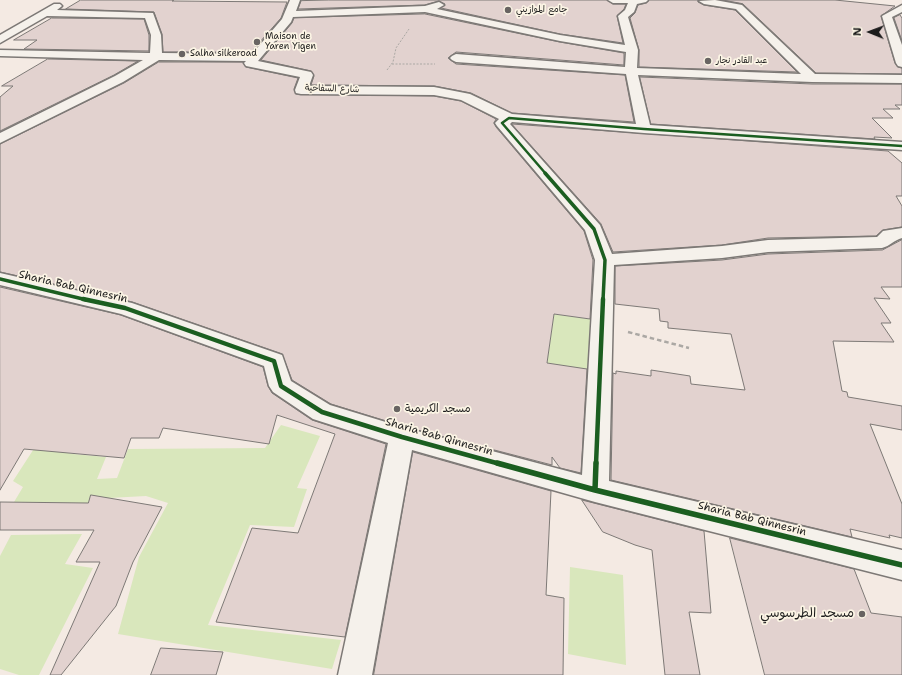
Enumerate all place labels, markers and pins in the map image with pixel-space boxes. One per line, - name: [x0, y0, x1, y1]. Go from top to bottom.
- marker: جامع الموازيني: [503, 5, 513, 15]
- place label: جامع الموازيني: [516, 5, 567, 15]
- place label: Maison de Yaren Yigen: [265, 32, 316, 53]
- marker: Maison de Yaren Yigen: [252, 37, 262, 47]
- marker: Salha silkeroad: [177, 49, 187, 59]
- place label: Salha silkeroad: [190, 49, 257, 59]
- marker: عبد القادر نجار: [703, 56, 713, 66]
- place label: عبد القادر نجار: [716, 56, 767, 66]
- place label: مسجد الكريمية: [405, 402, 471, 416]
- marker: مسجد الكريمية: [392, 404, 402, 414]
- place label: مسجد الطرسوسي: [760, 606, 854, 622]
- marker: مسجد الطرسوسي: [857, 609, 867, 619]

